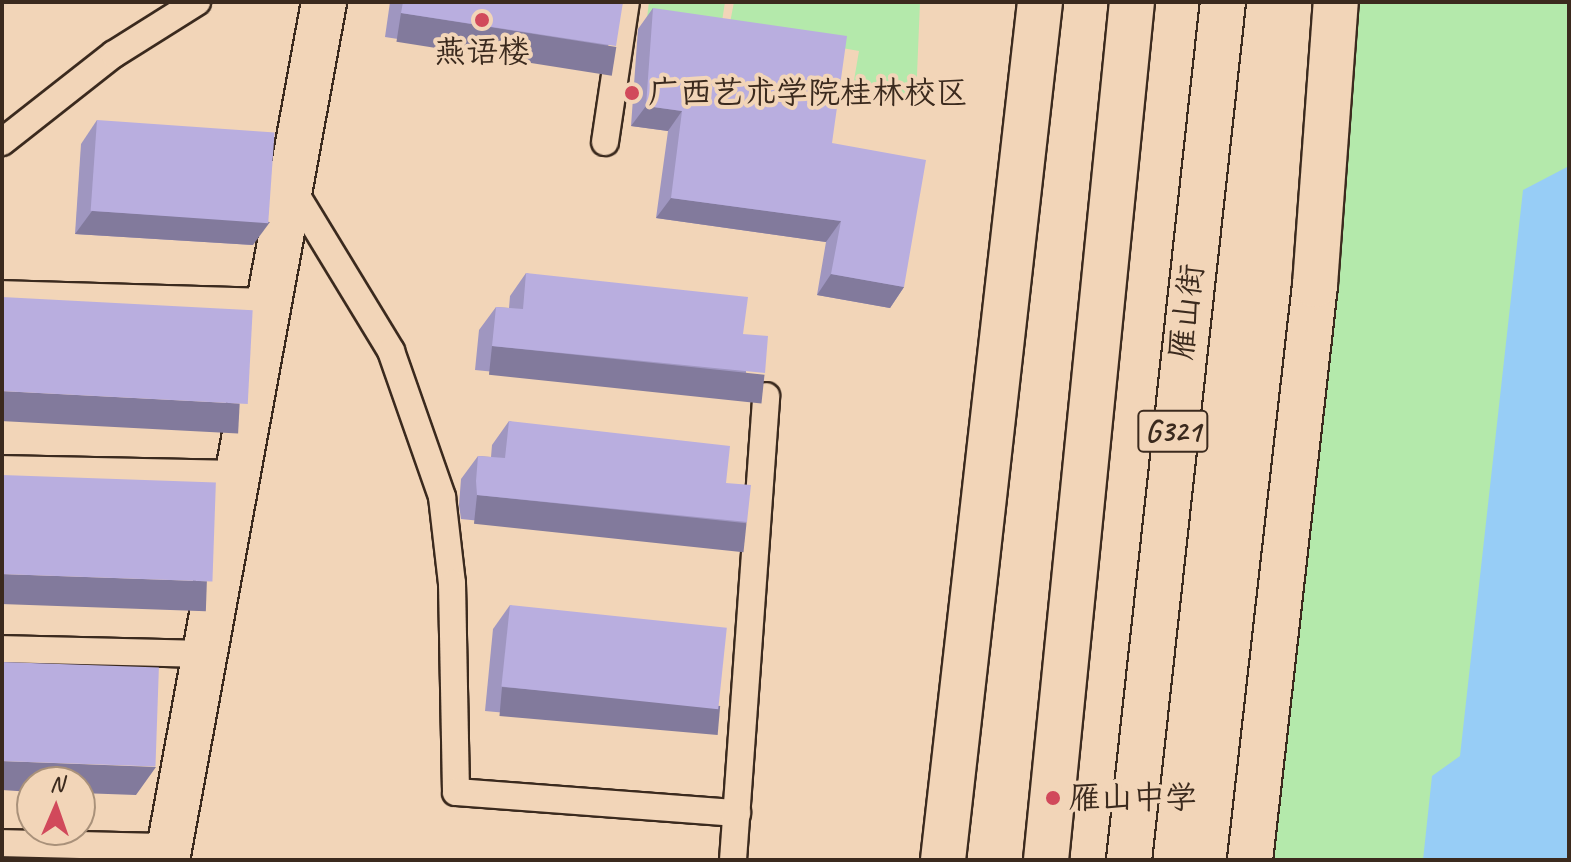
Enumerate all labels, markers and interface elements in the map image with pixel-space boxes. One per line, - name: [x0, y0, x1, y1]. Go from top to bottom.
- marker: 燕语楼: [473, 11, 491, 29]
- place label: 燕语楼: [434, 33, 530, 71]
- place label: 广西艺术学院桂林校区: [648, 74, 968, 112]
- marker: 广西艺术学院桂林校区: [623, 84, 641, 102]
- street label: 雁山街: [1162, 262, 1212, 362]
- road number: G321: [1137, 405, 1209, 457]
- north arrow: [16, 766, 96, 846]
- text: N: [49, 770, 64, 798]
- place label: 雁山中学: [1069, 779, 1197, 817]
- marker: 雁山中学: [1044, 789, 1062, 807]

